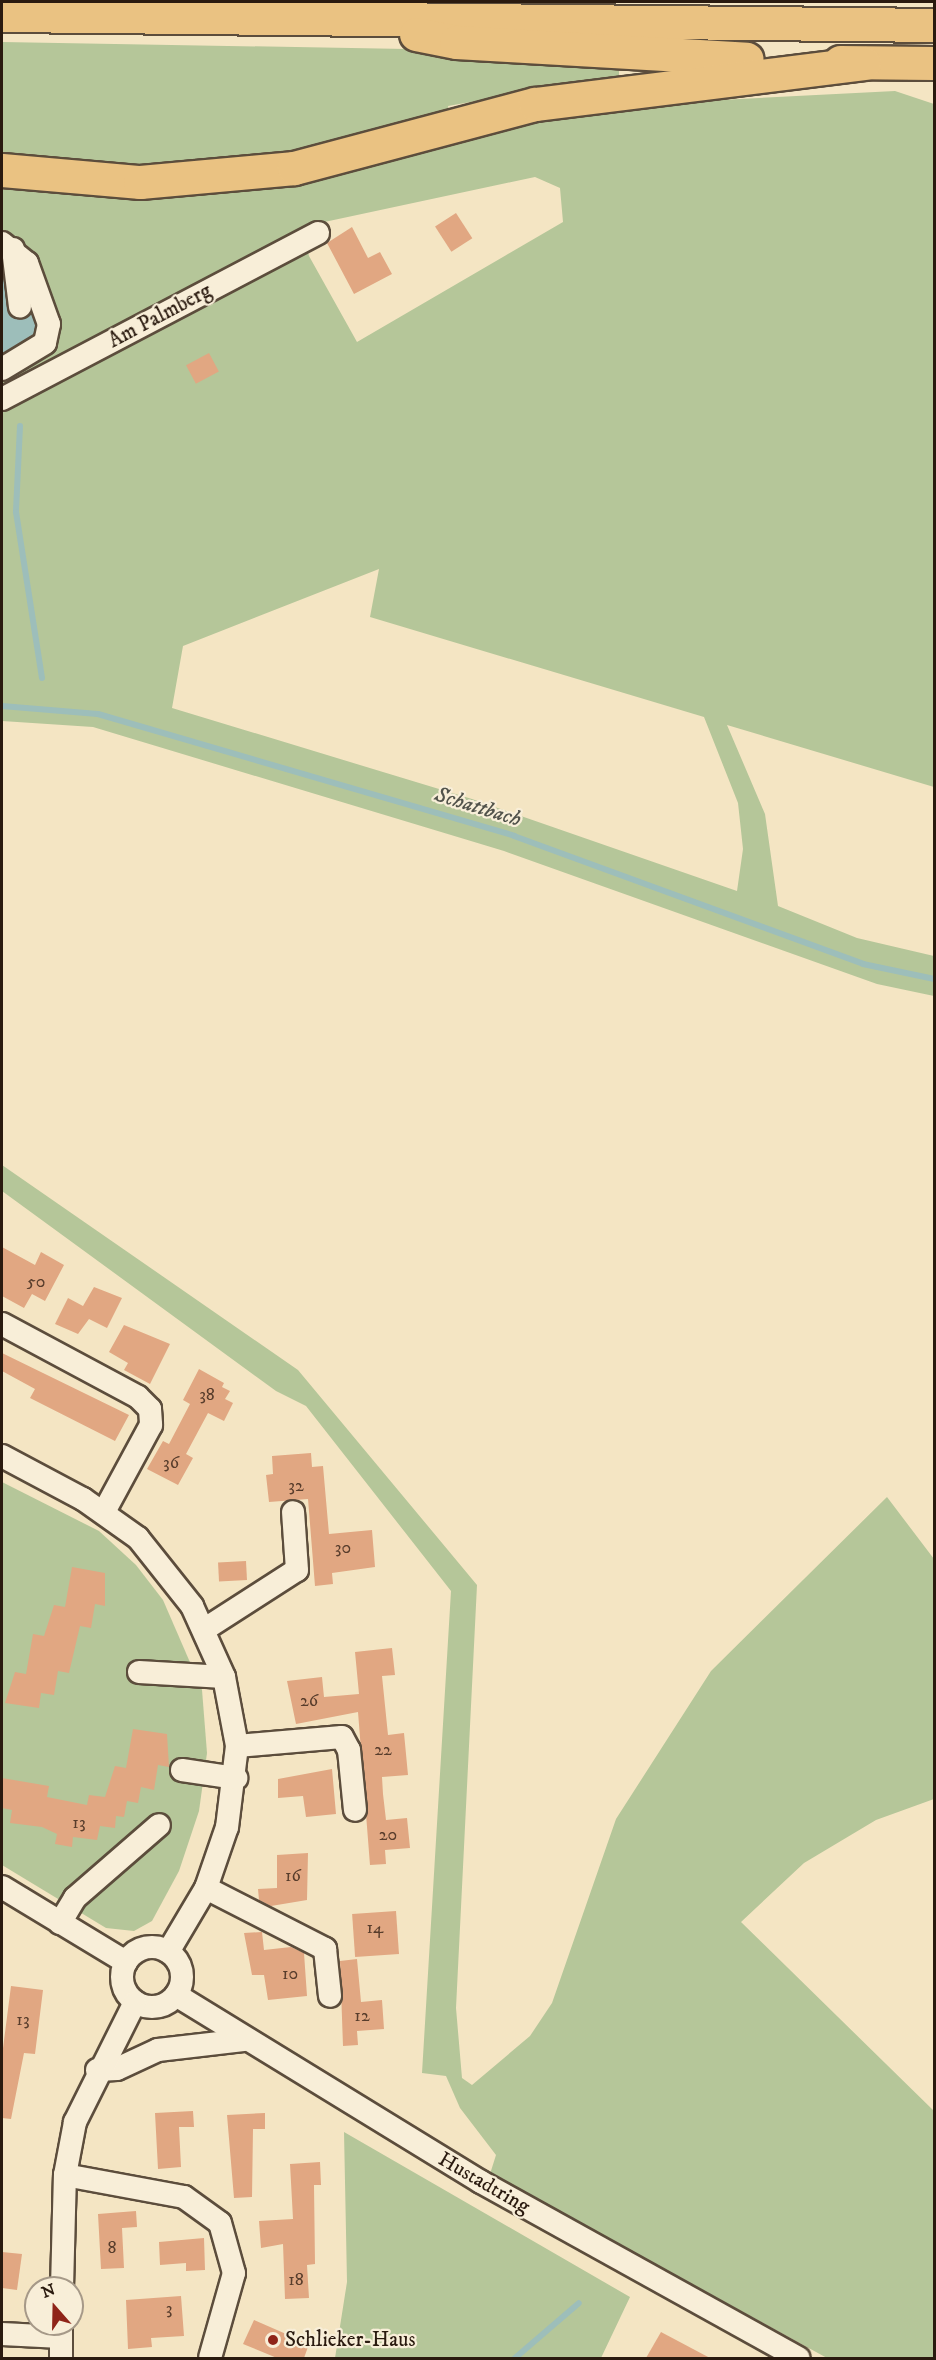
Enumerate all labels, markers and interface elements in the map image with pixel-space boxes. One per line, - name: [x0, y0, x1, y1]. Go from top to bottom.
- street label: Am Palmberg: [104, 278, 216, 354]
- water label: Schattbach: [432, 781, 524, 833]
- house number: 50: [27, 1271, 45, 1293]
- house number: 38: [199, 1384, 215, 1406]
- house number: 36: [163, 1452, 179, 1474]
- house number: 32: [288, 1475, 304, 1497]
- house number: 30: [335, 1537, 351, 1559]
- house number: 26: [300, 1690, 318, 1712]
- house number: 22: [374, 1739, 392, 1761]
- house number: 13: [72, 1812, 86, 1834]
- house number: 20: [379, 1824, 397, 1846]
- house number: 16: [285, 1865, 301, 1887]
- house number: 14: [367, 1917, 383, 1939]
- house number: 10: [282, 1963, 298, 1985]
- house number: 12: [354, 2005, 370, 2027]
- house number: 13: [16, 2009, 30, 2031]
- street label: Hustadtring: [434, 2147, 534, 2219]
- house number: 8: [107, 2237, 117, 2259]
- house number: 18: [288, 2269, 304, 2291]
- north arrow: [24, 2276, 84, 2336]
- text: N: [39, 2279, 58, 2303]
- house number: 3: [166, 2298, 172, 2320]
- place label: Schlieker-Haus: [285, 2327, 415, 2353]
- marker: Schlieker-Haus: [266, 2333, 280, 2347]

